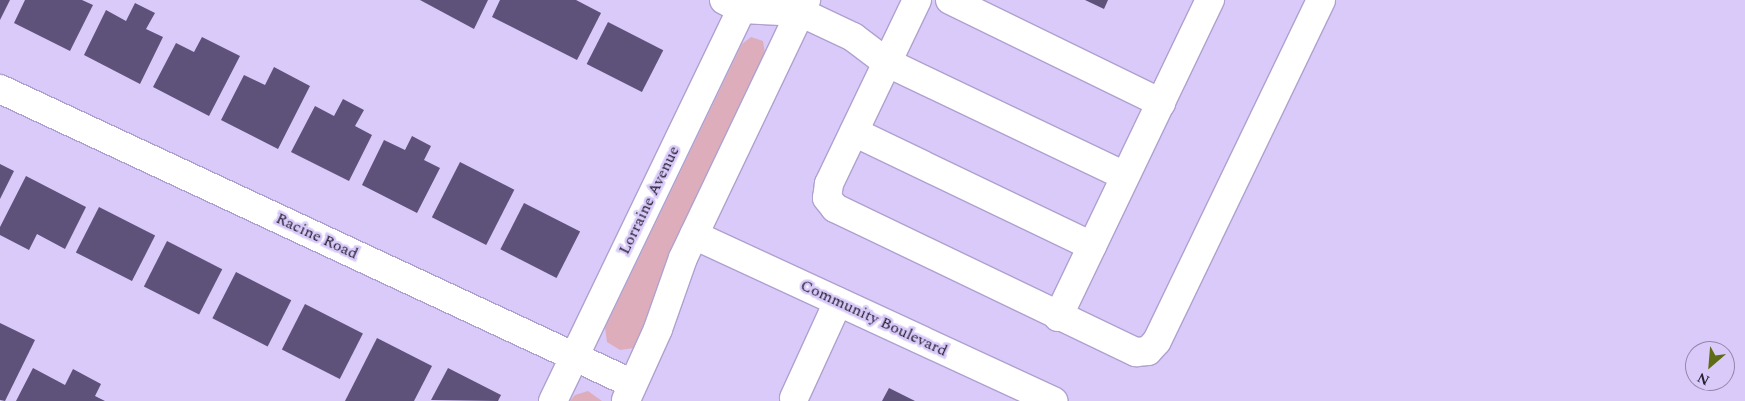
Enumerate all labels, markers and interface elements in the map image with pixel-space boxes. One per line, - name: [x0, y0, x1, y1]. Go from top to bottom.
- street label: Lorraine Avenue: [614, 143, 684, 257]
- street label: Racine Road: [273, 209, 361, 263]
- street label: Community Boulevard: [797, 276, 951, 360]
- north arrow: [1685, 341, 1735, 391]
- text: N: [1694, 367, 1713, 391]

